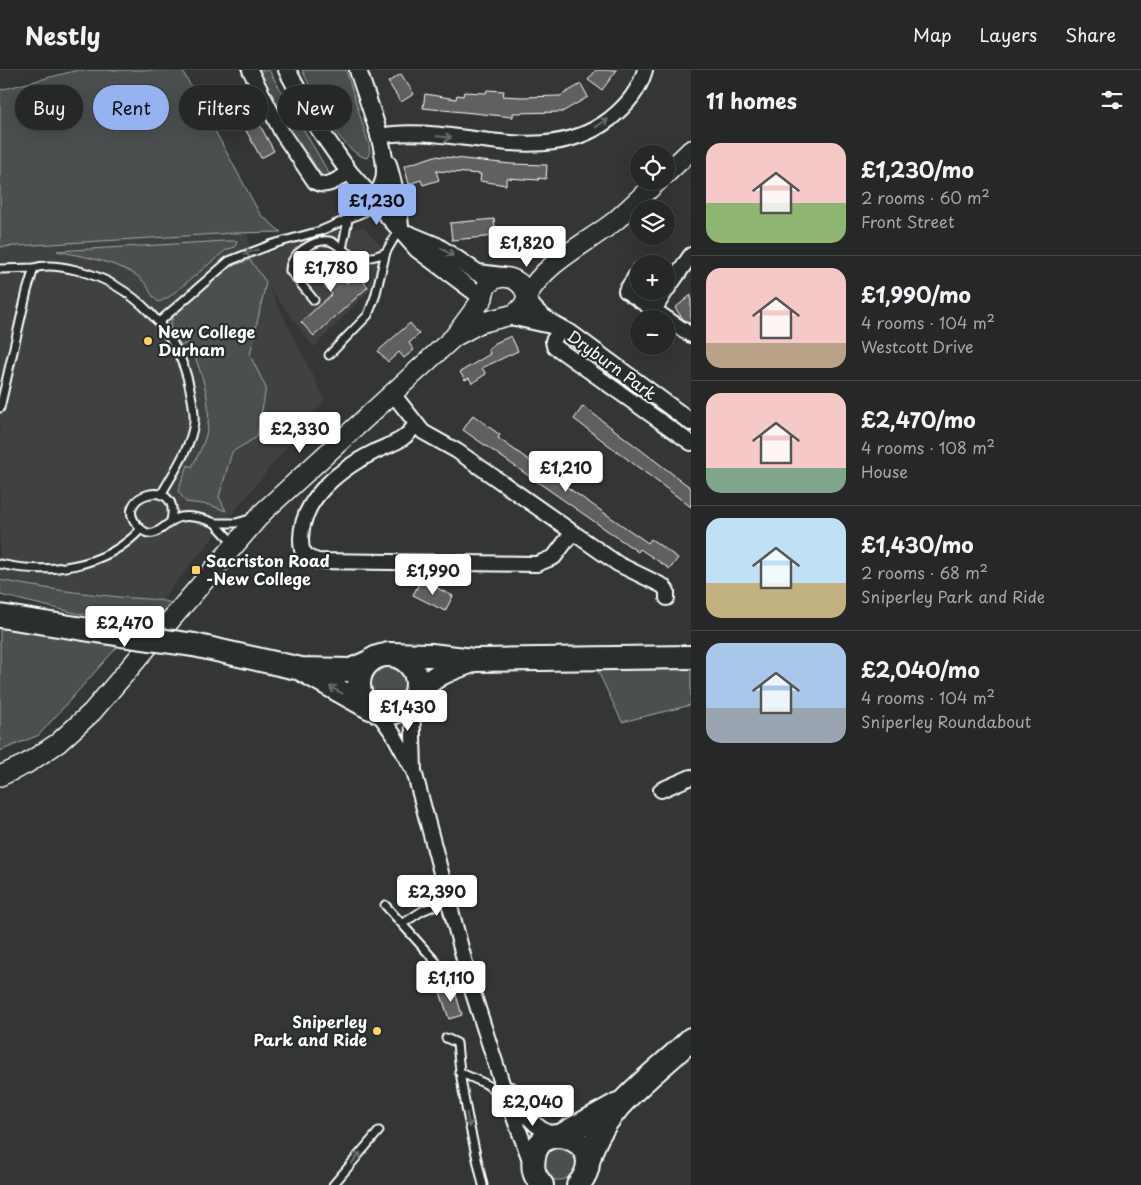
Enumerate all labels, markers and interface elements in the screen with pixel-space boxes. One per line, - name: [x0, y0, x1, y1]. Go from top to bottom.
- text: Nestly: [25, 17, 101, 53]
- text: Map: [913, 21, 952, 48]
- text: Layers: [980, 21, 1037, 48]
- text: Share: [1065, 21, 1116, 48]
- text: 11 homes: [706, 84, 797, 116]
- chip: Buy: [15, 85, 83, 130]
- chip: Rent: [93, 85, 169, 130]
- chip: Filters: [179, 85, 268, 130]
- chip: New: [278, 85, 352, 130]
- icon: filters: [1098, 86, 1126, 114]
- one-way arrow: [595, 118, 609, 129]
- one-way arrow: [436, 132, 452, 141]
- map controls: [630, 145, 675, 355]
- button: locate: [630, 145, 675, 190]
- text: £1,230/mo: [861, 153, 974, 185]
- icon: home: [746, 163, 806, 223]
- pin: £1,230: [336, 184, 418, 226]
- text: 2 rooms · 60 m²: [861, 185, 990, 209]
- text: £1,230: [349, 188, 405, 212]
- button: layers: [630, 200, 675, 245]
- text: Front Street: [861, 209, 954, 233]
- pin: £1,820: [486, 226, 568, 268]
- text: £1,820: [500, 230, 554, 254]
- one-way arrow: [243, 248, 259, 257]
- one-way arrow: [440, 248, 454, 258]
- pin: £1,780: [290, 250, 372, 293]
- text: £1,780: [304, 255, 358, 279]
- button: +: [630, 255, 675, 300]
- text: £1,990/mo: [861, 278, 971, 310]
- icon: home: [746, 288, 806, 348]
- button: −: [630, 310, 675, 355]
- text: 4 rooms · 104 m²: [861, 310, 995, 334]
- place label: New College Durham: [158, 319, 256, 361]
- street label: Dryburn Park: [563, 323, 663, 405]
- text: Westcott Drive: [861, 334, 974, 358]
- marker: New College Durham: [142, 335, 154, 347]
- text: £2,470/mo: [861, 403, 976, 435]
- pin: £2,330: [259, 412, 341, 454]
- icon: home: [746, 413, 806, 473]
- text: £2,330: [270, 416, 330, 440]
- text: 4 rooms · 108 m²: [861, 435, 995, 459]
- pin: £1,210: [525, 450, 607, 493]
- text: £1,210: [540, 455, 592, 479]
- text: House: [861, 459, 908, 483]
- text: £1,430/mo: [861, 528, 974, 560]
- icon: home: [746, 538, 806, 598]
- place label: Sacriston Road -New College: [206, 548, 330, 590]
- pin: £1,990: [392, 554, 474, 596]
- text: £1,990: [406, 558, 460, 582]
- text: 2 rooms · 68 m²: [861, 560, 988, 584]
- marker: Sacriston Road -New College: [190, 564, 202, 576]
- text: Sniperley Park and Ride: [861, 584, 1045, 608]
- pin: £2,470: [84, 606, 166, 648]
- text: £2,470: [96, 610, 154, 634]
- text: £2,040/mo: [861, 653, 980, 685]
- icon: home: [746, 663, 806, 723]
- one-way arrow: [329, 685, 344, 695]
- text: 4 rooms · 104 m²: [861, 685, 995, 709]
- pin: £1,430: [367, 690, 449, 732]
- text: £1,430: [380, 694, 436, 718]
- text: Sniperley Roundabout: [861, 709, 1031, 733]
- pin: £2,390: [396, 874, 478, 917]
- text: £2,390: [408, 879, 466, 903]
- pin: £1,110: [410, 960, 492, 1003]
- text: £1,110: [427, 965, 475, 989]
- place label: Sniperley Park and Ride: [253, 1009, 367, 1051]
- marker: Sniperley Park and Ride: [371, 1025, 383, 1037]
- pin: £2,040: [492, 1084, 574, 1127]
- text: £2,040: [503, 1089, 563, 1113]
- one-way arrow: [464, 1111, 473, 1127]
- one-way arrow: [350, 1152, 361, 1165]

